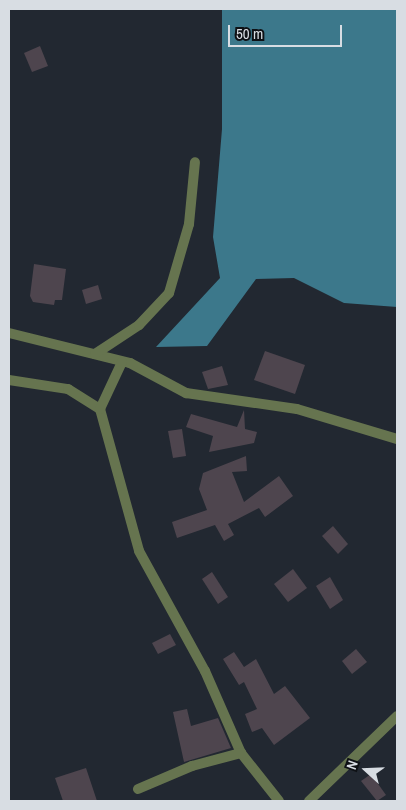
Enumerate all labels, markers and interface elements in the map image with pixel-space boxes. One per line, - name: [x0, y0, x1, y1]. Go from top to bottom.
- scale bar: [231, 15, 345, 47]
- text: 50 m: [236, 23, 263, 44]
- north arrow: [341, 745, 391, 795]
- text: N: [342, 758, 362, 772]

